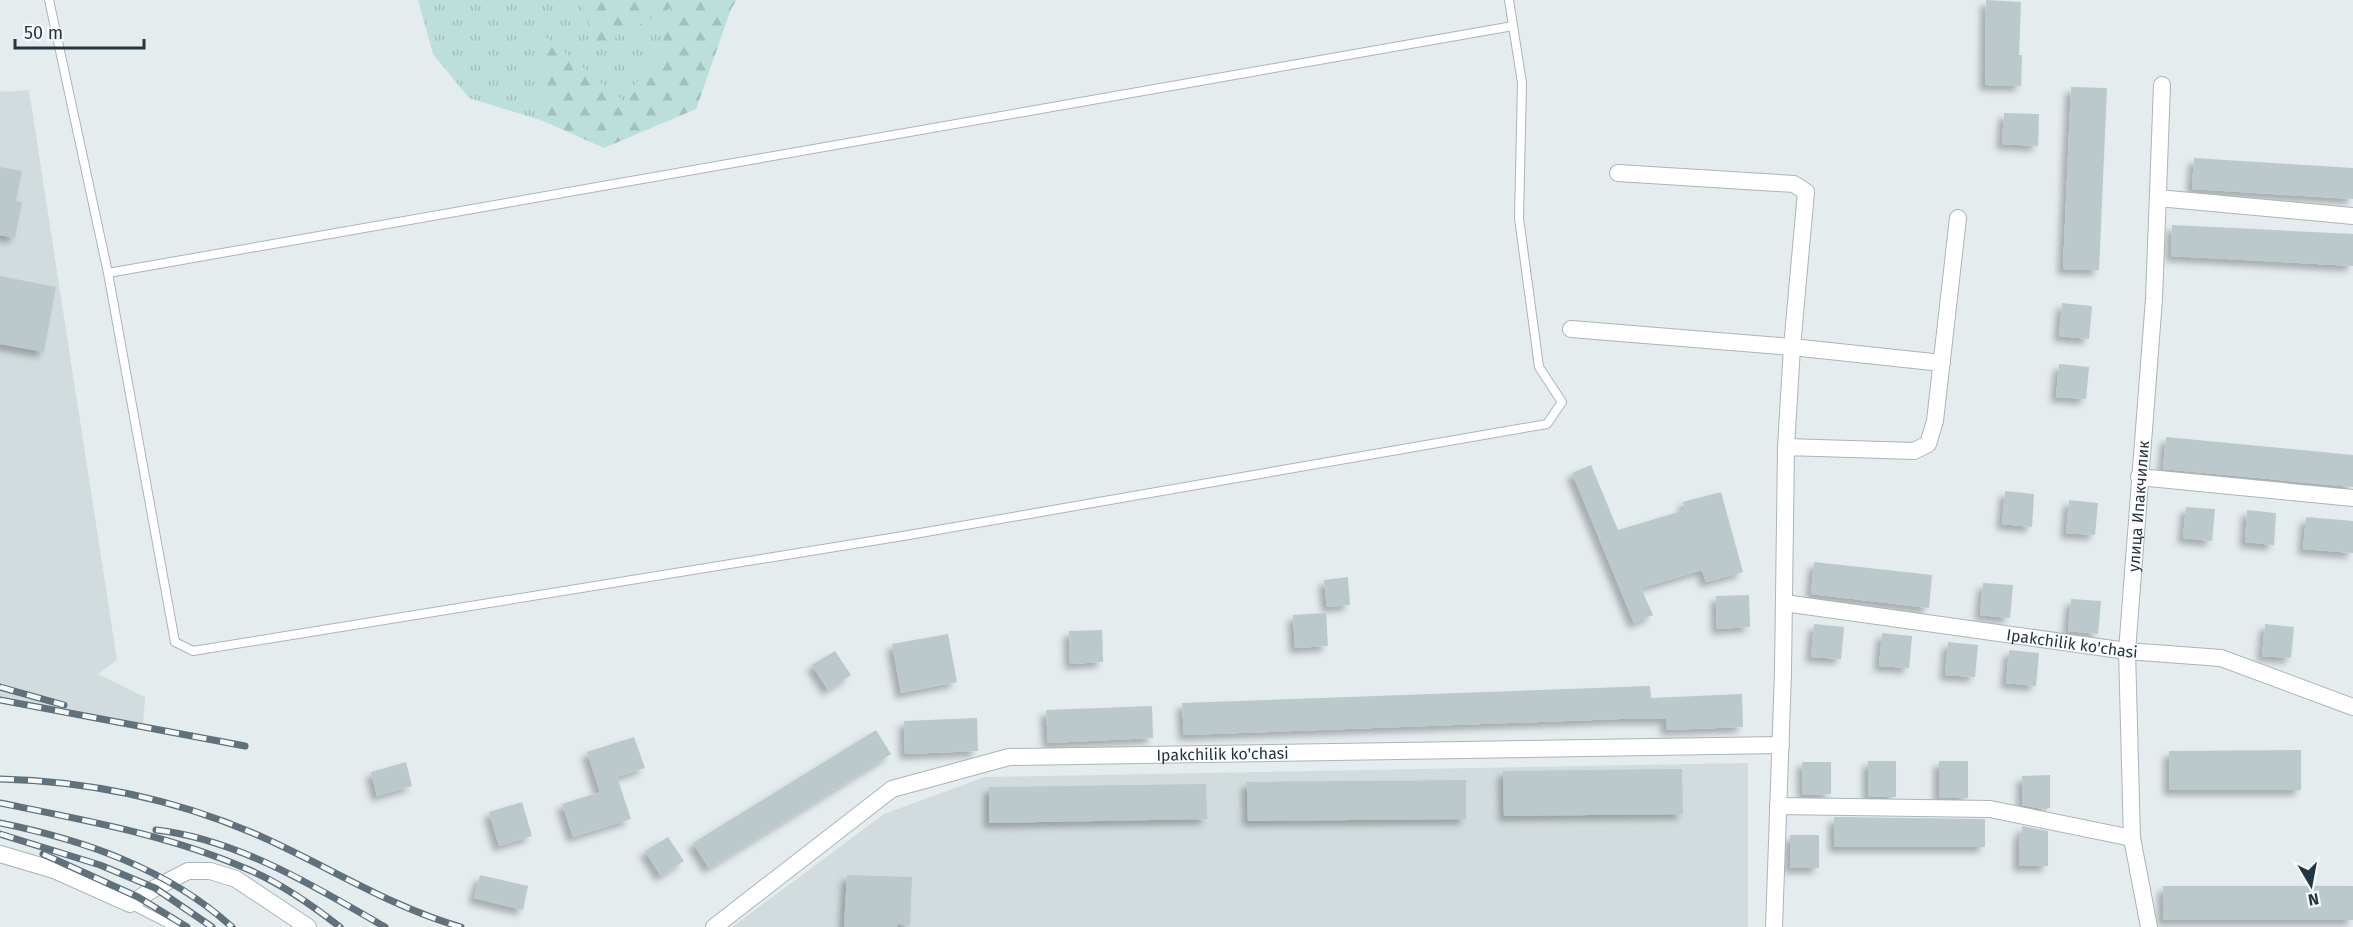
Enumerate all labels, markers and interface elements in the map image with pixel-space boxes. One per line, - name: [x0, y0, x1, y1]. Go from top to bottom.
- scale bar: [15, 12, 144, 50]
- text: 50 m: [24, 22, 63, 44]
- street label: улица Ипакчилик: [2124, 439, 2153, 572]
- street label: Ipakchilik ko'chasi: [2005, 625, 2138, 661]
- street label: Ipakchilik ko'chasi: [1156, 743, 1289, 764]
- north arrow: [2281, 855, 2341, 915]
- text: N: [2307, 889, 2320, 910]

